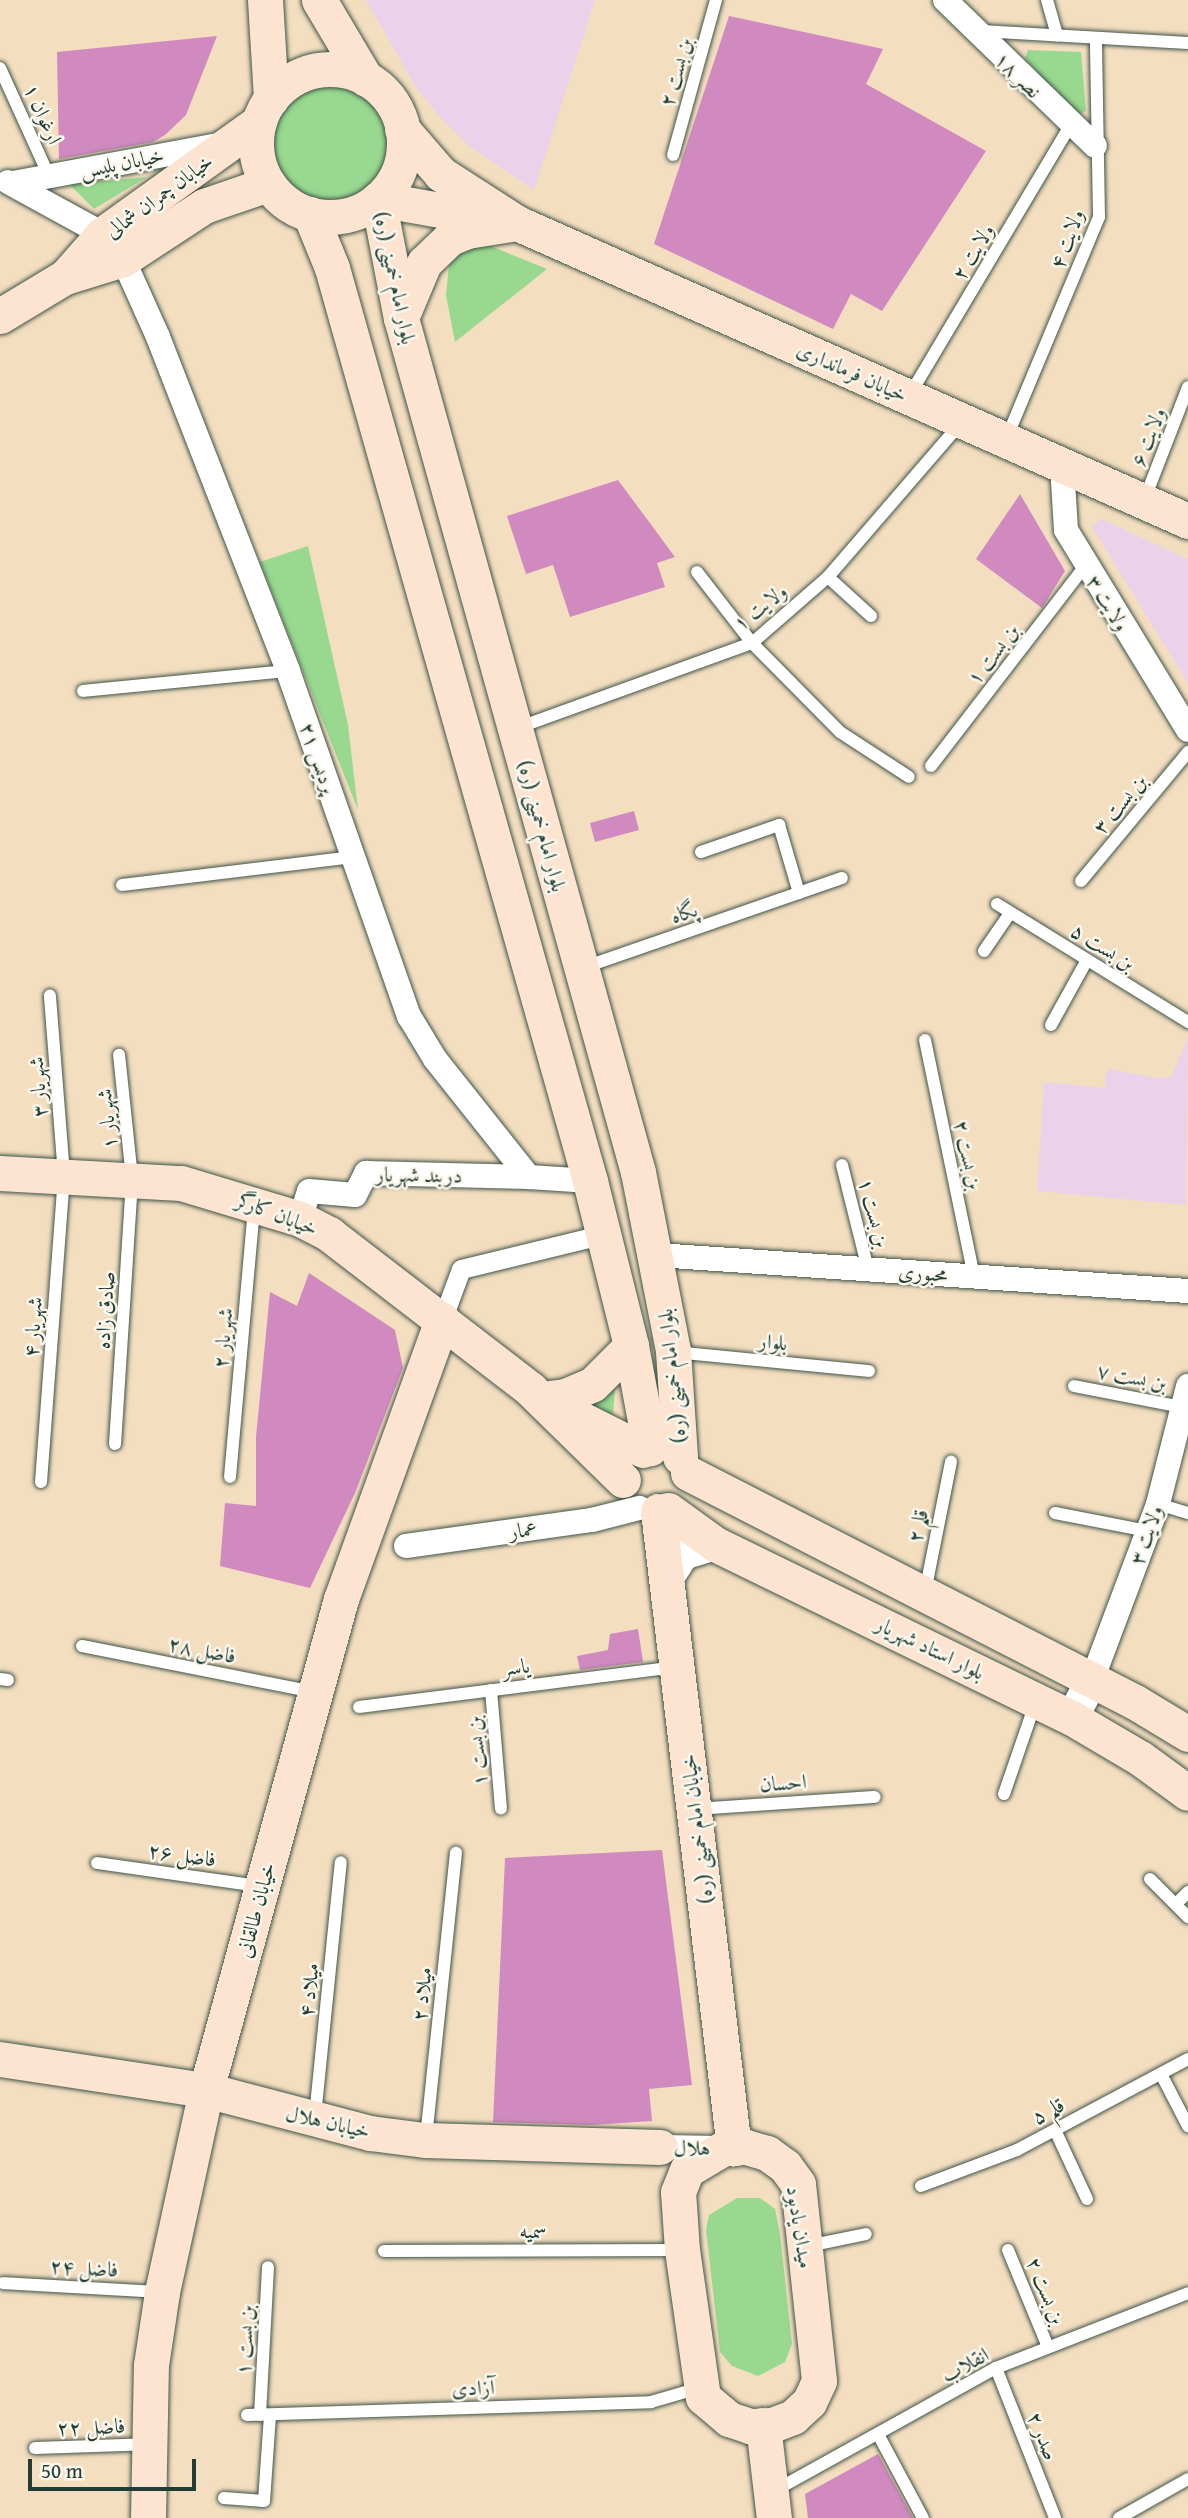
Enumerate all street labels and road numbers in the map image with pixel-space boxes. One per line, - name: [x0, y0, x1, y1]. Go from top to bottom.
- street label: بن بست ۲: [654, 35, 698, 109]
- street label: نصر ۱۸: [989, 46, 1047, 104]
- street label: ارغوان ۱: [19, 80, 67, 148]
- street label: خیابان پلیس: [78, 143, 166, 183]
- street label: خیابان چمران شمالی: [100, 148, 218, 244]
- street label: ولایت ۴: [1045, 206, 1089, 272]
- street label: بلوار امام خمینی (ره): [369, 209, 421, 347]
- street label: ولایت ۲: [946, 219, 1000, 285]
- street label: خیابان فرمانداری: [793, 336, 911, 408]
- street label: ولایت ۶: [1125, 404, 1171, 470]
- street label: ولایت ۳: [1081, 570, 1135, 636]
- street label: ولایت ۱: [728, 578, 792, 636]
- street label: بن بست ۱: [961, 618, 1025, 690]
- street label: پردیس ۲۱: [294, 719, 342, 797]
- street label: بلوار امام خمینی (ره): [512, 757, 572, 895]
- street label: بن بست ۳: [1088, 769, 1152, 839]
- street label: پگاه: [667, 897, 701, 929]
- street label: بن بست ۵: [1066, 918, 1140, 976]
- street label: شهریار ۳: [23, 1056, 53, 1118]
- street label: شهریار ۱: [91, 1087, 123, 1151]
- street label: بن بست ۲: [948, 1118, 988, 1192]
- street label: دربند شهریار: [375, 1162, 463, 1188]
- street label: بن بست ۱: [853, 1176, 895, 1250]
- street label: خیابان کارگر: [233, 1187, 321, 1241]
- street label: محبوری: [897, 1259, 949, 1287]
- street label: صادق زاده: [90, 1270, 120, 1350]
- street label: شهریار ۴: [18, 1296, 48, 1358]
- street label: شهریار ۲: [208, 1307, 238, 1369]
- street label: بلوار امام خمینی (ره): [652, 1307, 692, 1445]
- street label: بلوار: [757, 1328, 789, 1356]
- street label: بن بست ۷: [1095, 1358, 1169, 1396]
- street label: ولایت ۳: [1124, 1502, 1168, 1568]
- street label: قلم ۲: [902, 1507, 934, 1545]
- street label: عمار: [507, 1516, 539, 1544]
- street label: بلوار استاد شهریار: [871, 1611, 989, 1685]
- street label: فاضل ۲۸: [166, 1631, 238, 1669]
- street label: یاسر: [501, 1653, 531, 1681]
- street label: بن بست ۱: [461, 1715, 493, 1787]
- street label: خیابان امام خمینی (ره): [675, 1753, 719, 1905]
- street label: احسان: [759, 1769, 807, 1797]
- street label: فاضل ۲۶: [146, 1838, 218, 1872]
- street label: خیابان طالقانی: [231, 1860, 281, 1960]
- street label: میلاد ۴: [294, 1962, 324, 2018]
- street label: میلاد ۲: [407, 1966, 437, 2022]
- street label: قلم ۵: [1027, 2092, 1069, 2130]
- street label: خیابان هلال: [283, 2100, 373, 2144]
- street label: هلال: [673, 2135, 711, 2161]
- street label: میدان یادبود: [781, 2184, 819, 2270]
- street label: سمیه: [519, 2218, 547, 2244]
- street label: فاضل ۲۴: [49, 2254, 119, 2282]
- street label: بن بست ۲: [1021, 2254, 1071, 2328]
- street label: بن بست ۱: [231, 2304, 259, 2376]
- street label: انقلاب: [937, 2342, 993, 2388]
- street label: آزادی: [451, 2375, 495, 2401]
- street label: صدر ۲: [1022, 2408, 1064, 2464]
- street label: فاضل ۲۲: [56, 2413, 126, 2441]

